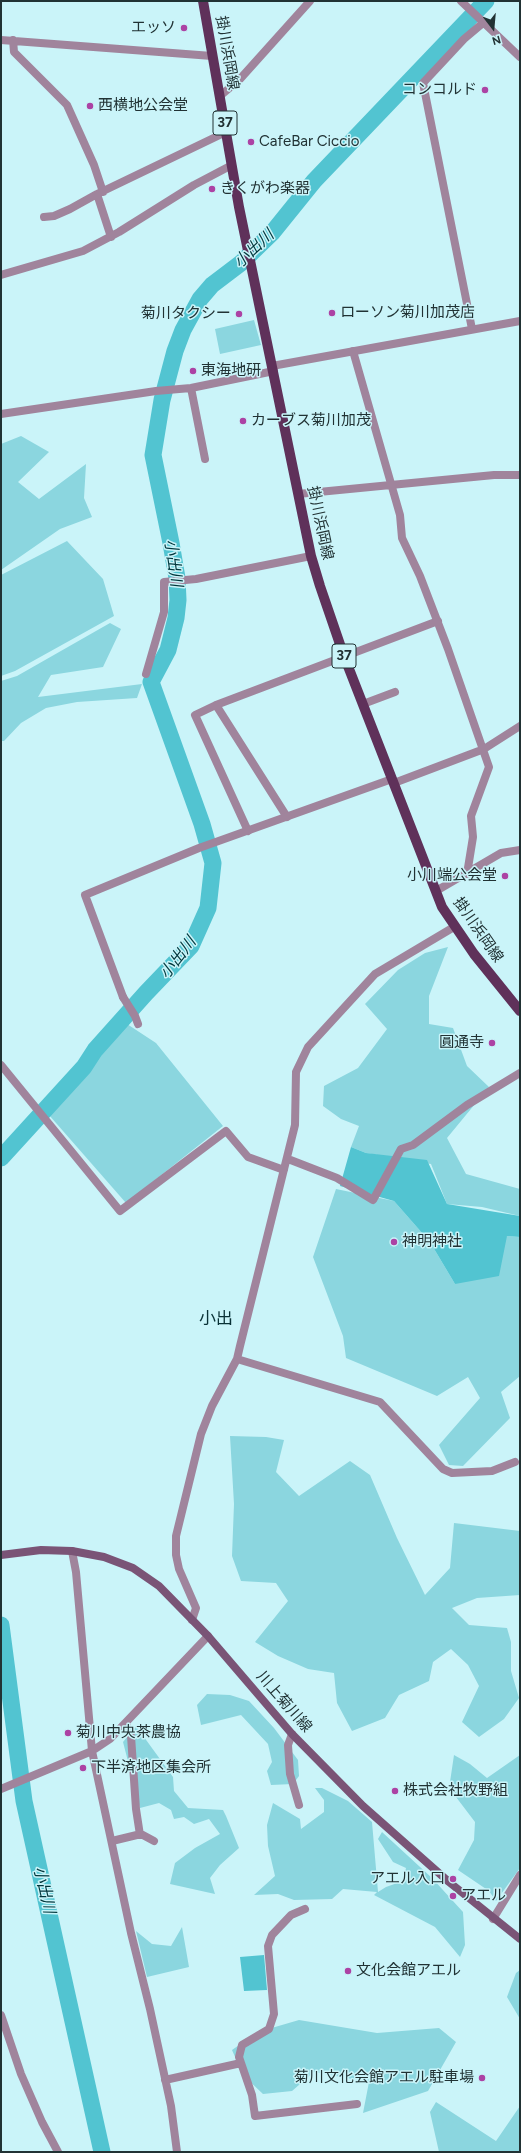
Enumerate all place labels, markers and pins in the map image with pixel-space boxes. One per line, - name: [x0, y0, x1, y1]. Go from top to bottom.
- place label: エッソ: [131, 19, 176, 37]
- marker: エッソ: [179, 23, 189, 33]
- place label: コンコルド: [402, 81, 477, 99]
- marker: コンコルド: [480, 85, 490, 95]
- place label: 西横地公会堂: [98, 97, 188, 115]
- marker: 西横地公会堂: [85, 101, 95, 111]
- place label: CafeBar Ciccio: [259, 133, 359, 151]
- marker: CafeBar Ciccio: [246, 137, 256, 147]
- place label: きくがわ楽器: [220, 180, 310, 198]
- marker: きくがわ楽器: [207, 184, 217, 194]
- place label: ローソン菊川加茂店: [340, 304, 475, 322]
- place label: 菊川タクシー: [141, 305, 231, 323]
- marker: ローソン菊川加茂店: [327, 308, 337, 318]
- marker: 菊川タクシー: [234, 309, 244, 319]
- place label: 東海地研: [201, 362, 261, 380]
- marker: 東海地研: [188, 366, 198, 376]
- place label: カーブス菊川加茂: [251, 412, 371, 430]
- marker: カーブス菊川加茂: [238, 416, 248, 426]
- place label: 小川端公会堂: [407, 867, 497, 885]
- marker: 小川端公会堂: [500, 871, 510, 881]
- place label: 圓通寺: [439, 1034, 484, 1052]
- marker: 圓通寺: [487, 1038, 497, 1048]
- place label: 神明神社: [402, 1233, 462, 1251]
- marker: 神明神社: [389, 1237, 399, 1247]
- place label: 菊川中央茶農協: [76, 1724, 181, 1742]
- marker: 菊川中央茶農協: [63, 1728, 73, 1738]
- place label: 下半済地区集会所: [91, 1759, 211, 1777]
- marker: 下半済地区集会所: [78, 1763, 88, 1773]
- place label: 株式会社牧野組: [403, 1782, 508, 1800]
- marker: 株式会社牧野組: [390, 1786, 400, 1796]
- place label: アエル入口: [370, 1870, 445, 1888]
- marker: アエル入口: [448, 1874, 458, 1884]
- place label: アエル: [461, 1887, 506, 1905]
- marker: アエル: [448, 1891, 458, 1901]
- place label: 文化会館アエル: [356, 1962, 461, 1980]
- marker: 文化会館アエル: [343, 1966, 353, 1976]
- place label: 菊川文化会館アエル駐車場: [294, 2069, 474, 2087]
- marker: 菊川文化会館アエル駐車場: [477, 2073, 487, 2083]

